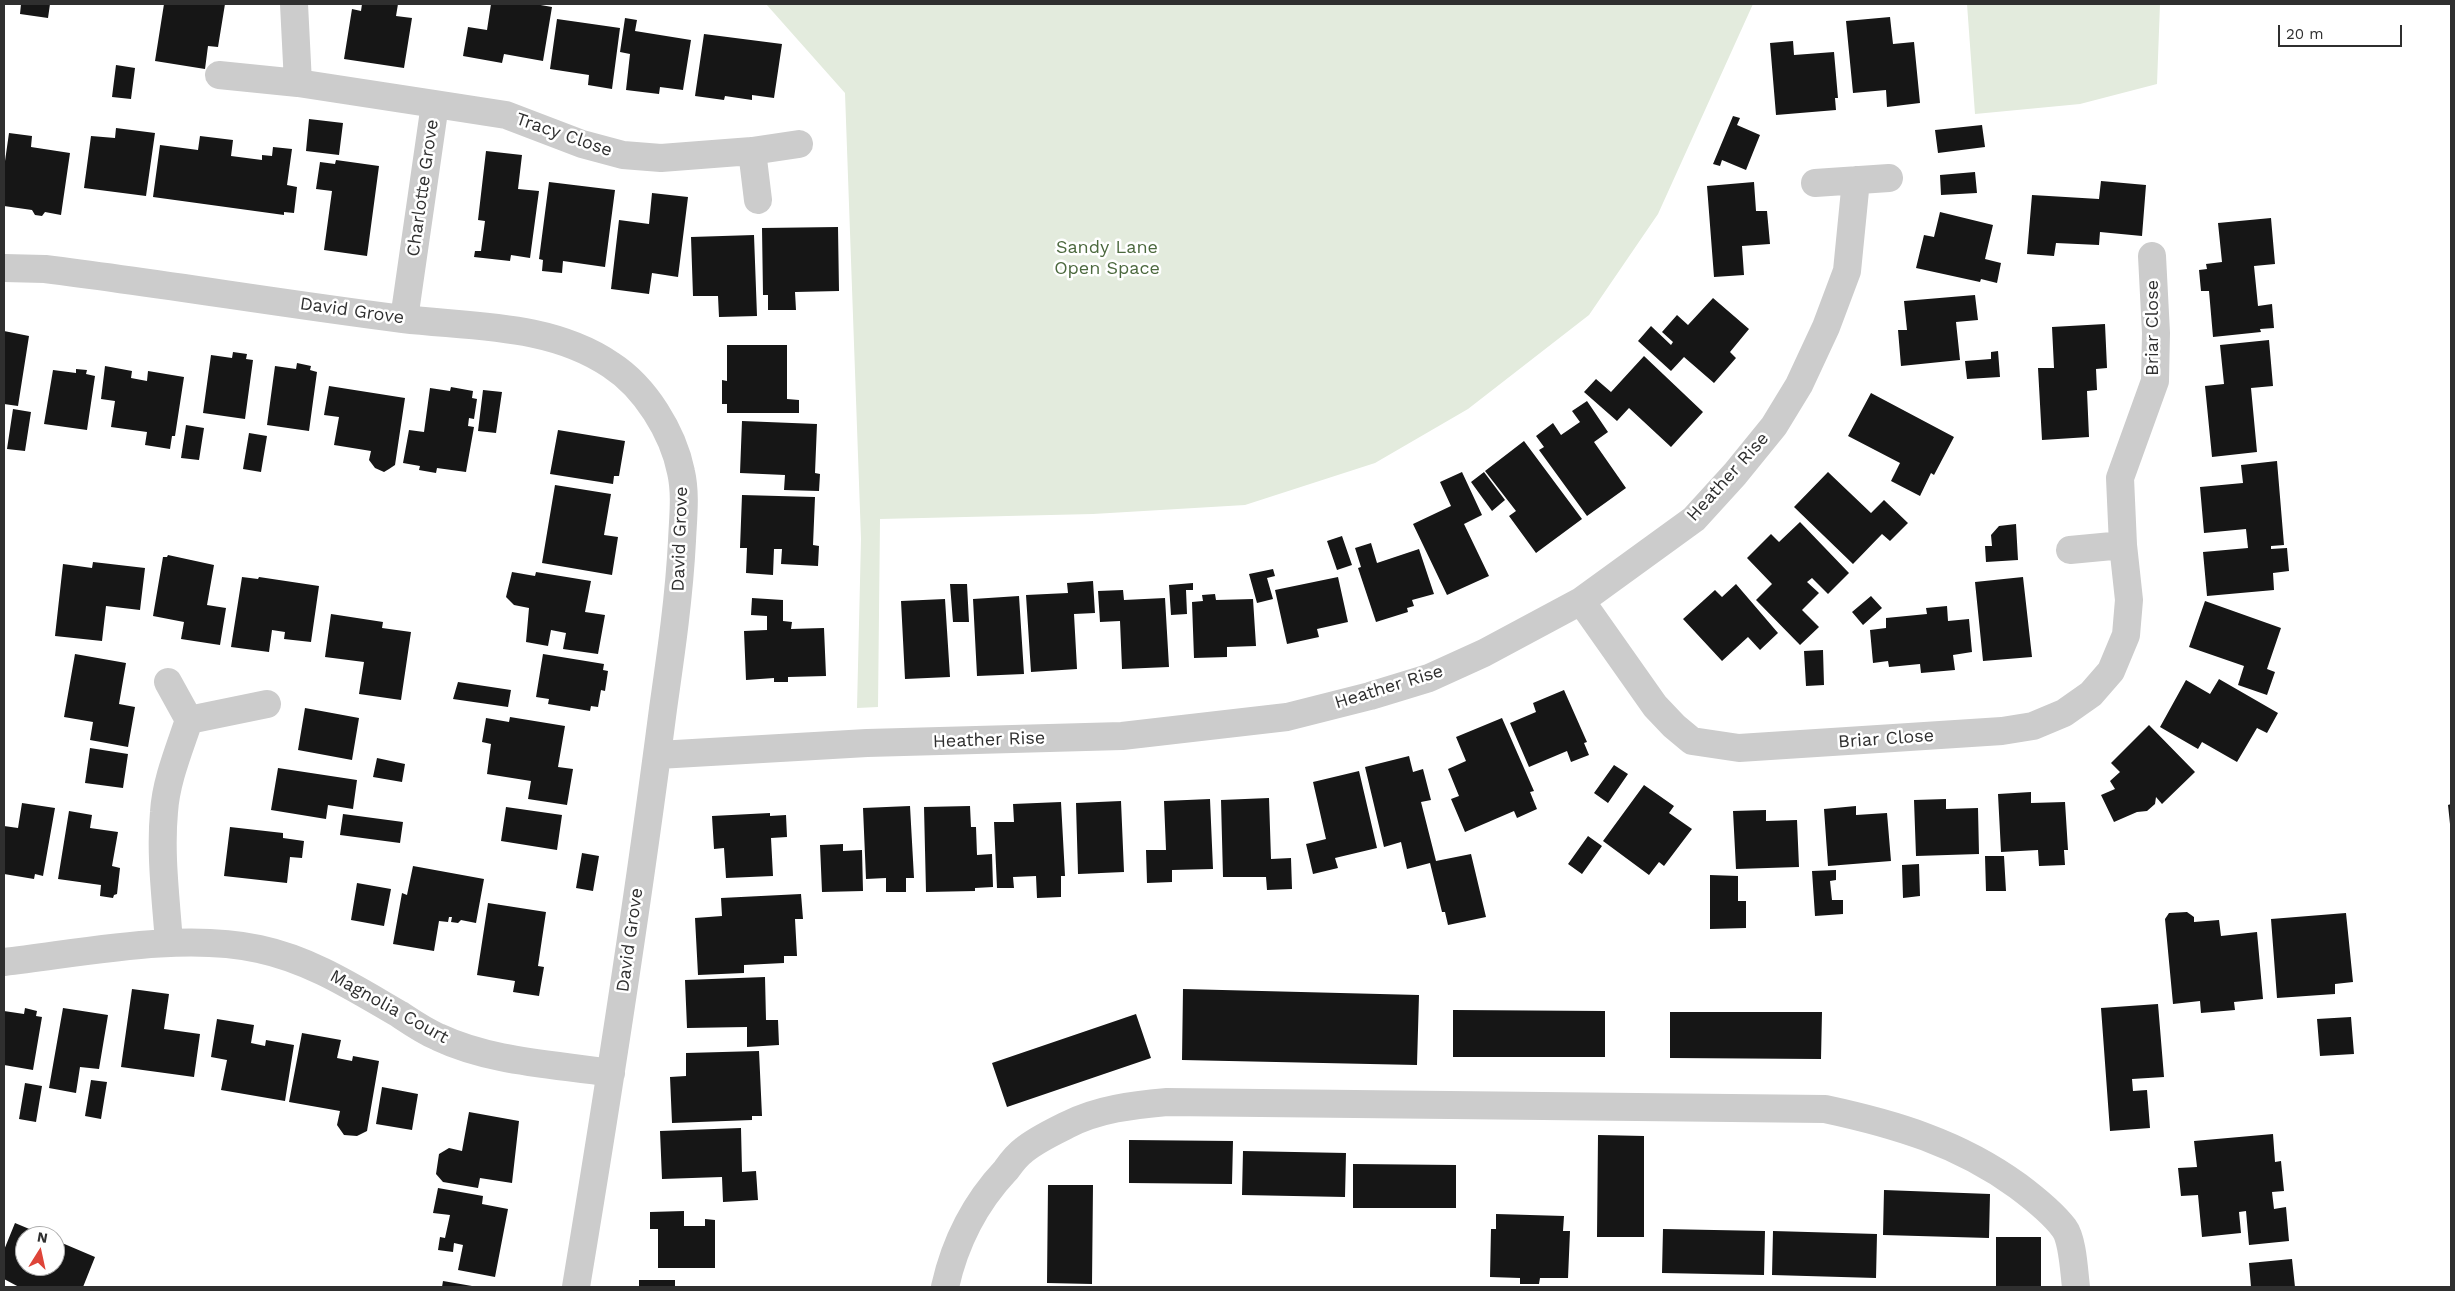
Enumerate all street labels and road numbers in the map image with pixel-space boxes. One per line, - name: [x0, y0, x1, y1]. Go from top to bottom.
- street label: Tracy Close: [513, 108, 615, 162]
- street label: Charlotte Grove: [403, 118, 443, 258]
- street label: Briar Close: [2142, 280, 2164, 376]
- street label: David Grove: [298, 293, 406, 329]
- street label: Heather Rise: [1682, 428, 1774, 526]
- street label: David Grove: [667, 486, 693, 592]
- street label: Heather Rise: [1332, 660, 1446, 714]
- street label: Briar Close: [1837, 725, 1935, 753]
- street label: Heather Rise: [932, 727, 1046, 753]
- street label: David Grove: [612, 886, 648, 994]
- street label: Magnolia Court: [326, 966, 452, 1048]

